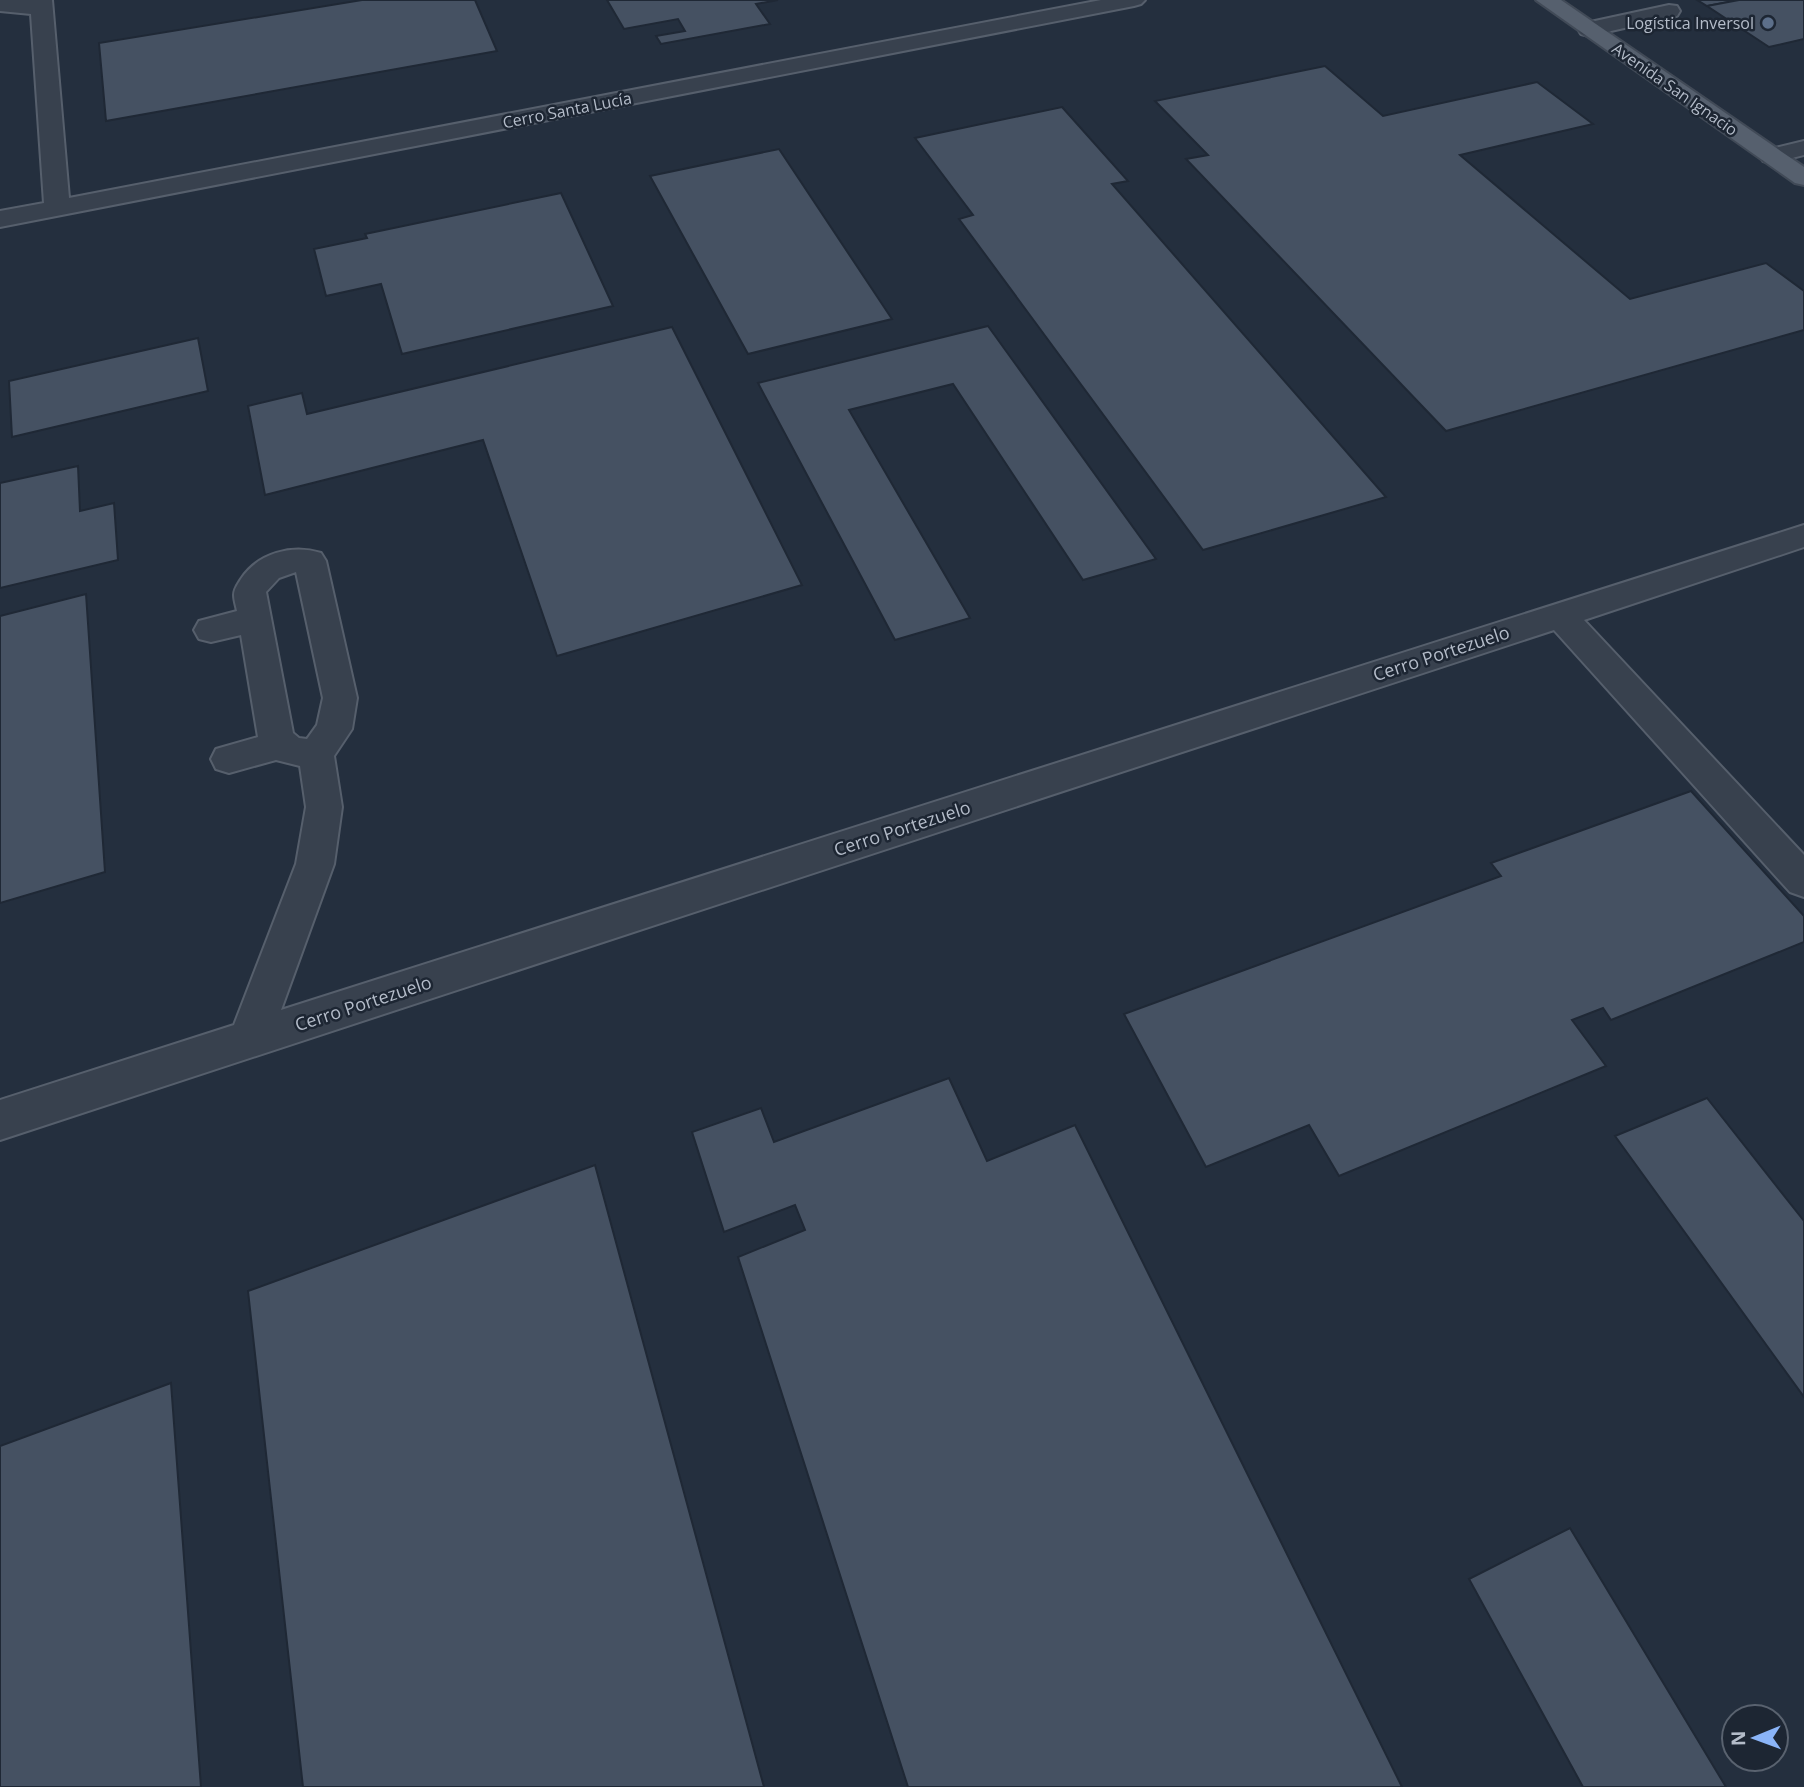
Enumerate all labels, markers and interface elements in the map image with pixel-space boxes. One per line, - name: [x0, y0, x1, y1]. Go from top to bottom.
- place label: Logística Inversol: [1626, 12, 1754, 34]
- marker: Logística Inversol: [1760, 15, 1776, 31]
- street label: Avenida San Ignacio: [1608, 37, 1742, 141]
- street label: Cerro Santa Lucía: [501, 87, 633, 133]
- street label: Cerro Portezuelo: [1370, 620, 1512, 686]
- street label: Cerro Portezuelo: [831, 795, 973, 861]
- street label: Cerro Portezuelo: [292, 970, 434, 1036]
- north arrow: [1720, 1703, 1790, 1773]
- text: N: [1725, 1730, 1751, 1746]

